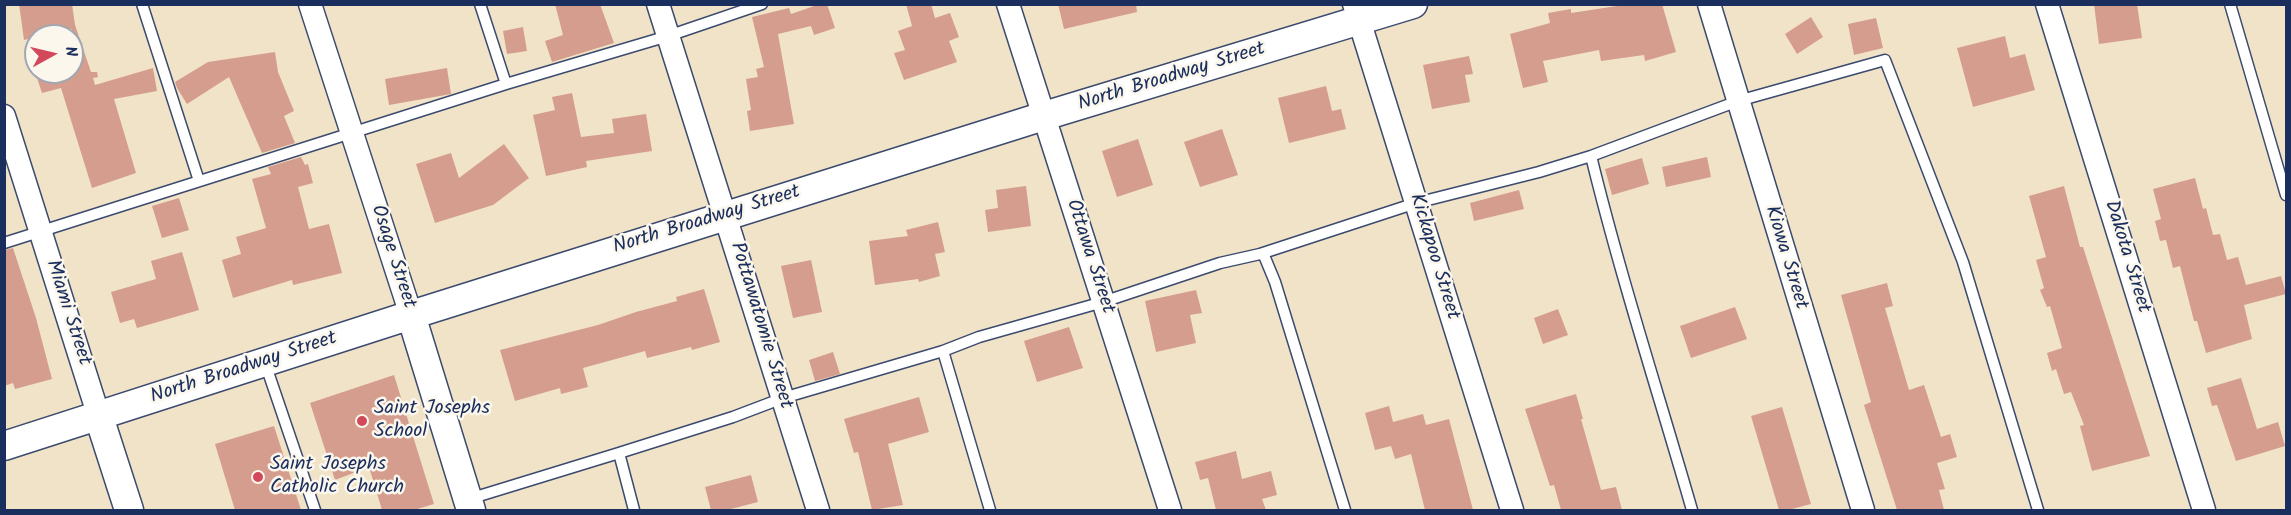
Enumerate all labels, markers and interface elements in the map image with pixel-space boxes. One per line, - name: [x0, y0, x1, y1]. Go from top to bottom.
- north arrow: [24, 24, 84, 84]
- street label: North Broadway Street: [1076, 38, 1268, 118]
- text: N: [57, 45, 83, 58]
- street label: North Broadway Street: [611, 181, 803, 261]
- street label: Kickapoo Street: [1402, 191, 1464, 323]
- street label: Ottawa Street: [1059, 197, 1119, 317]
- street label: Dakota Street: [2097, 198, 2155, 316]
- street label: Osage Street: [364, 202, 420, 312]
- street label: Kiowa Street: [1758, 203, 1812, 313]
- street label: Pottawatomie Street: [723, 240, 797, 412]
- street label: Miami Street: [39, 257, 95, 369]
- street label: North Broadway Street: [148, 328, 340, 410]
- place label: Saint Josephs School: [374, 398, 490, 445]
- marker: Saint Josephs School: [355, 414, 369, 428]
- place label: Saint Josephs Catholic Church: [270, 454, 404, 501]
- marker: Saint Josephs Catholic Church: [251, 470, 265, 484]

